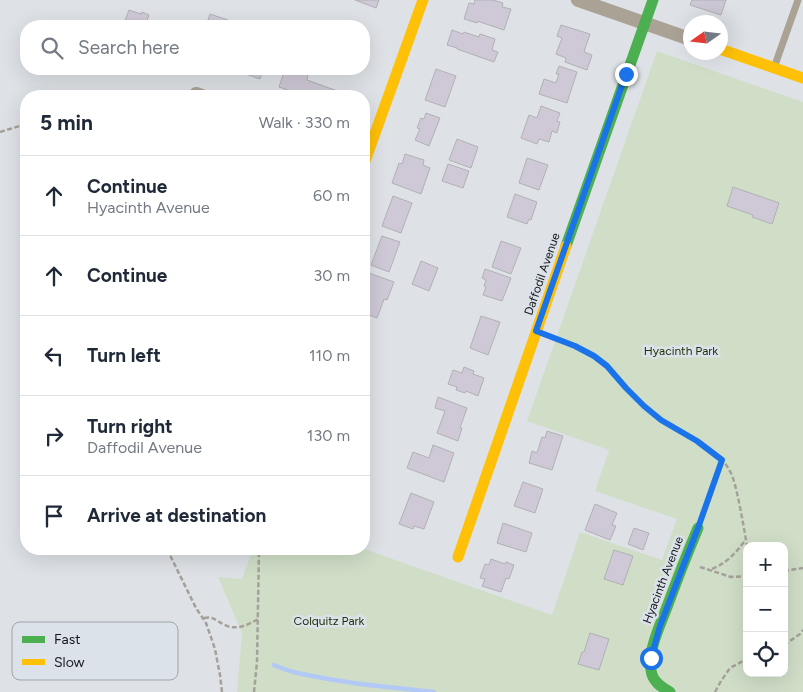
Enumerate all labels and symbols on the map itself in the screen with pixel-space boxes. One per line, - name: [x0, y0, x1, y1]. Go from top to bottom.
- north arrow: [683, 15, 728, 60]
- route end: [615, 63, 638, 86]
- street label: Daffodil Avenue: [521, 231, 563, 317]
- park label: Hyacinth Park: [644, 344, 718, 358]
- street label: Hyacinth Avenue: [640, 534, 686, 625]
- park label: Colquitz Park: [294, 614, 365, 628]
- legend: [12, 622, 178, 680]
- text: Fast: [54, 631, 80, 648]
- route start: [640, 647, 663, 670]
- text: Slow: [54, 654, 85, 671]

